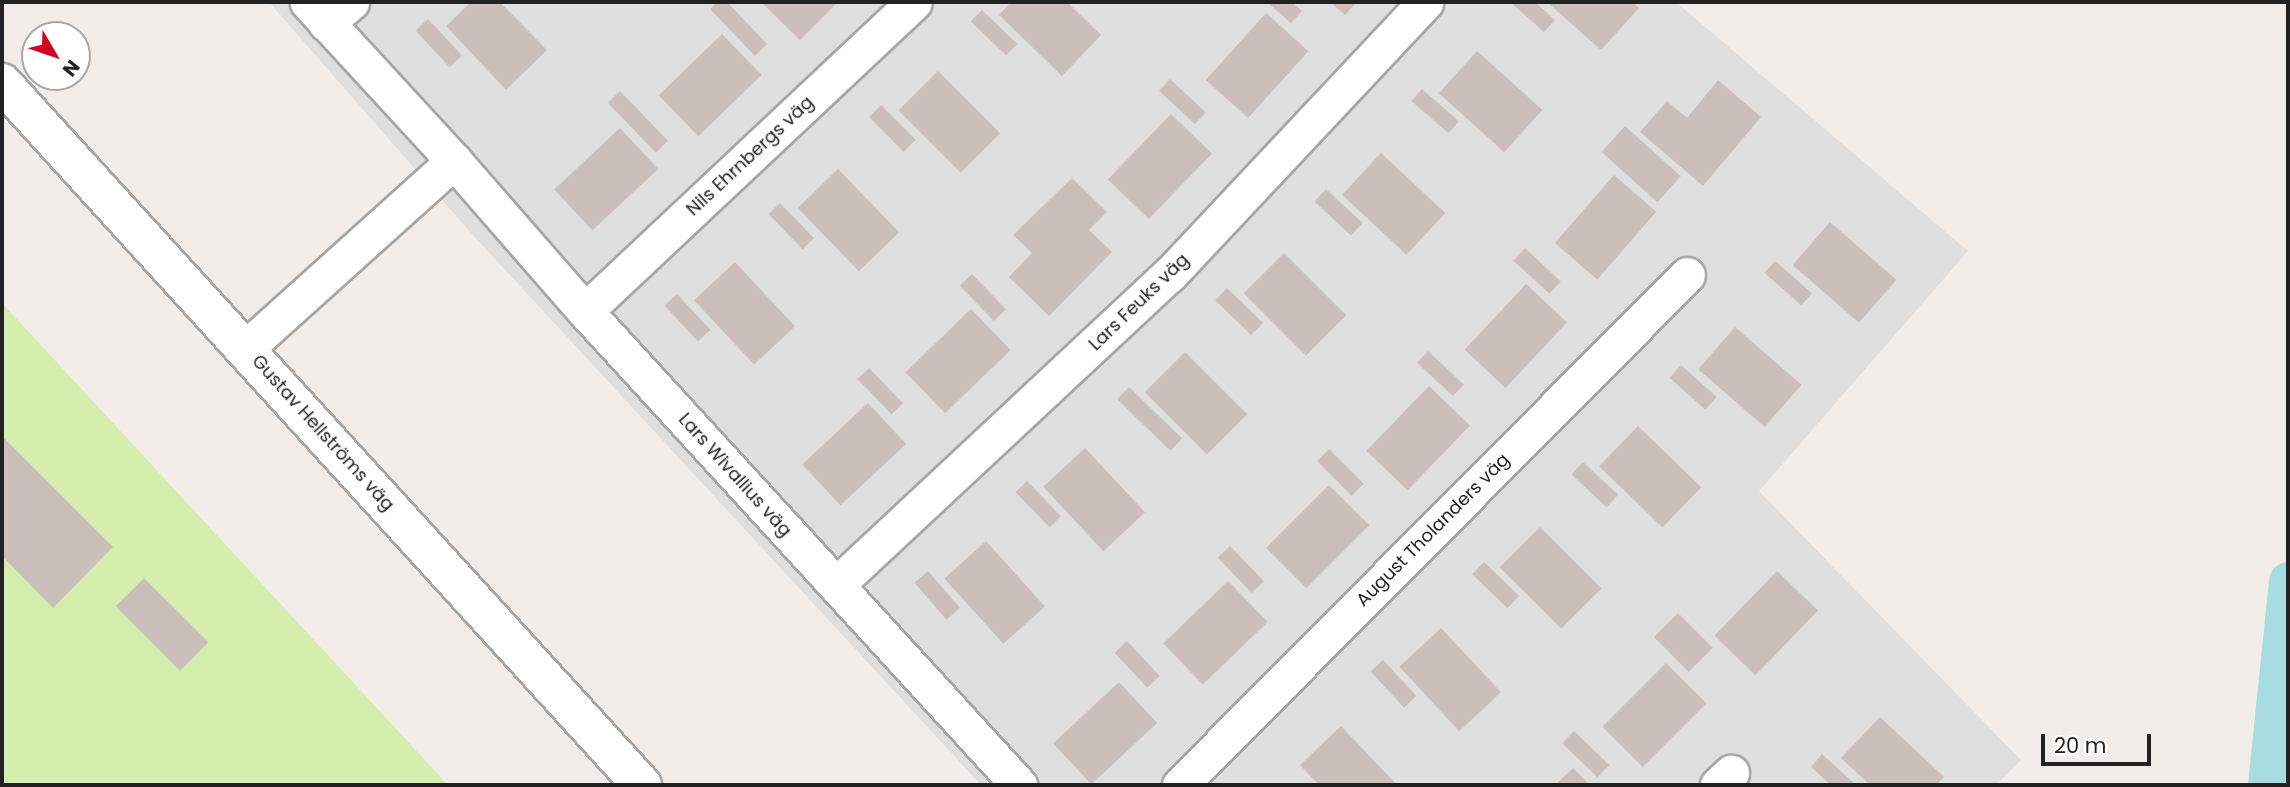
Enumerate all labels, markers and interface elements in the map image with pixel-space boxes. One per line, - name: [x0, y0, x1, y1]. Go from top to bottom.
- north arrow: [21, 21, 91, 91]
- text: N: [56, 54, 86, 82]
- street label: Nils Ehrnbergs väg: [682, 92, 818, 220]
- street label: Lars Feuks väg: [1085, 249, 1193, 355]
- street label: Gustav Hellströms väg: [247, 351, 399, 515]
- street label: Lars Wivallius väg: [674, 409, 796, 541]
- street label: August Tholanders väg: [1352, 449, 1514, 611]
- scale bar: [2045, 720, 2155, 764]
- text: 20 m: [2054, 731, 2107, 760]

